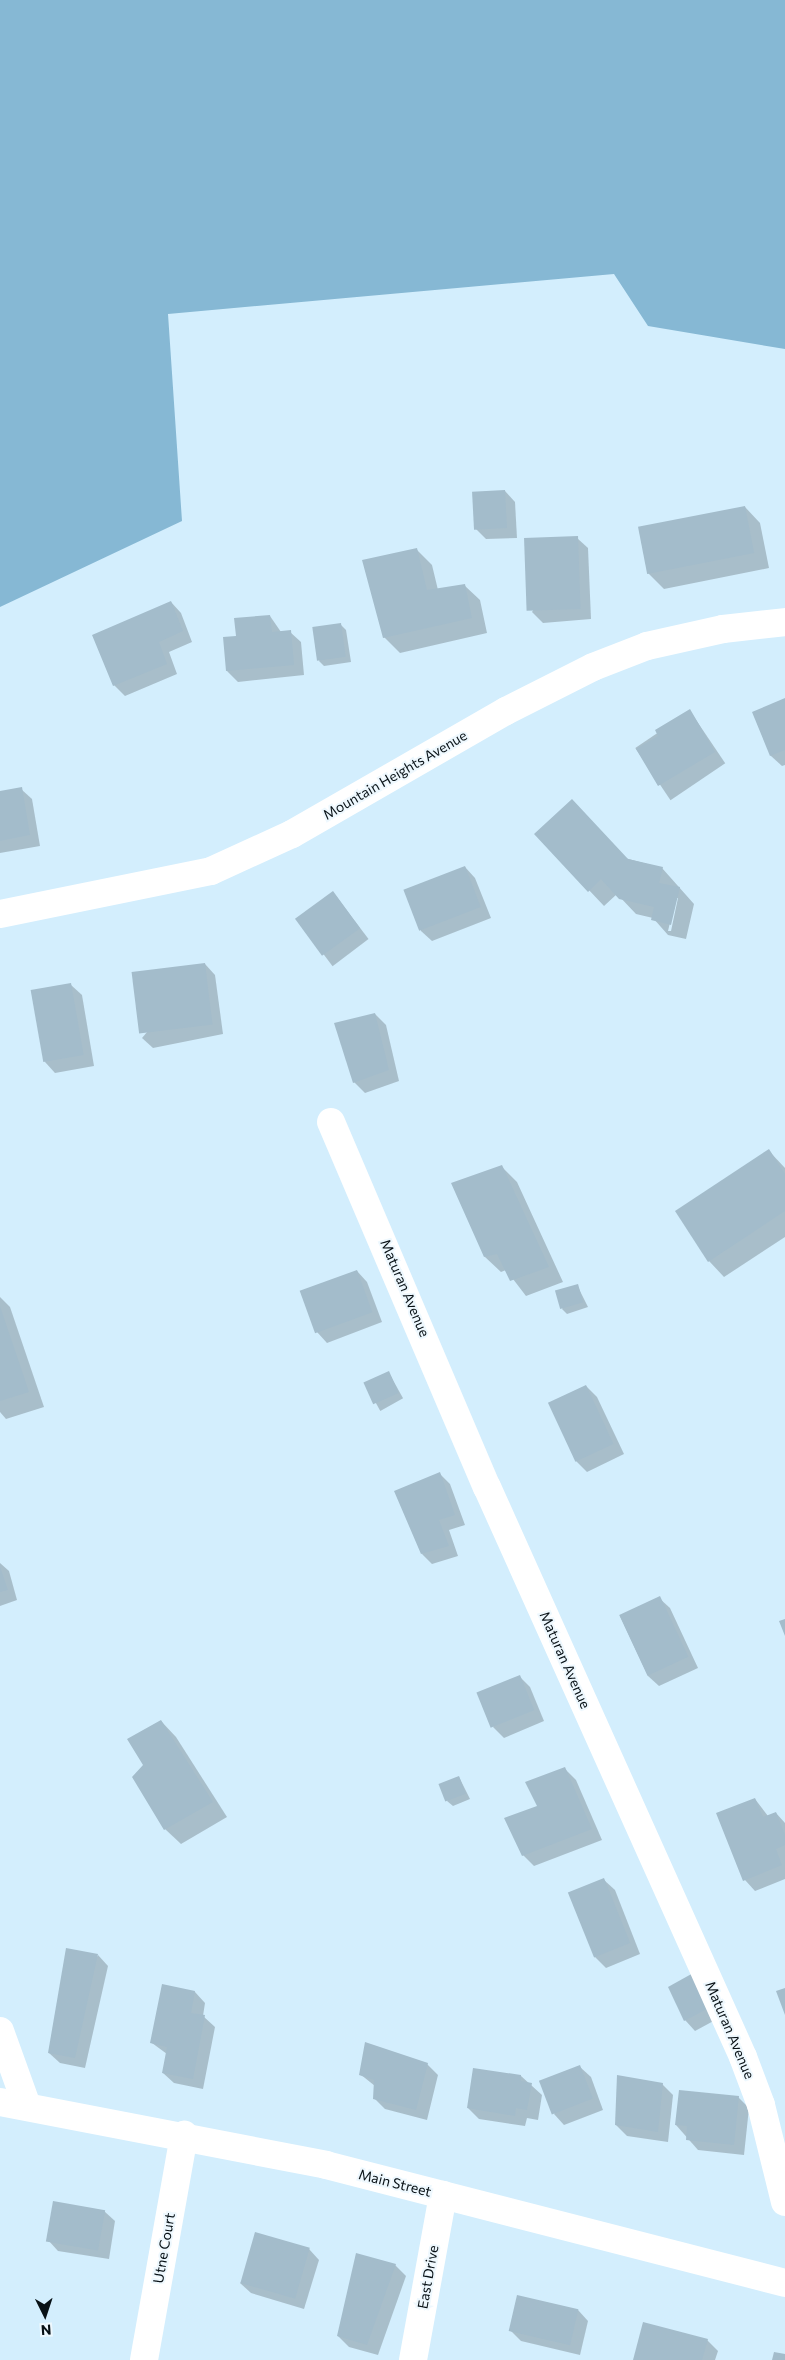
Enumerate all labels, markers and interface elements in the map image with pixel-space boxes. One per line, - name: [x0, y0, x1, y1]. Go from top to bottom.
- street label: Mountain Heights Avenue: [320, 727, 470, 823]
- street label: Maturan Avenue: [377, 1237, 433, 1339]
- street label: Maturan Avenue: [536, 1609, 594, 1711]
- street label: Maturan Avenue: [702, 1979, 758, 2081]
- street label: Main Street: [357, 2166, 433, 2200]
- street label: Utne Court: [150, 2212, 178, 2284]
- street label: East Drive: [414, 2244, 442, 2310]
- north arrow: [20, 2290, 70, 2340]
- text: N: [40, 2322, 52, 2339]

